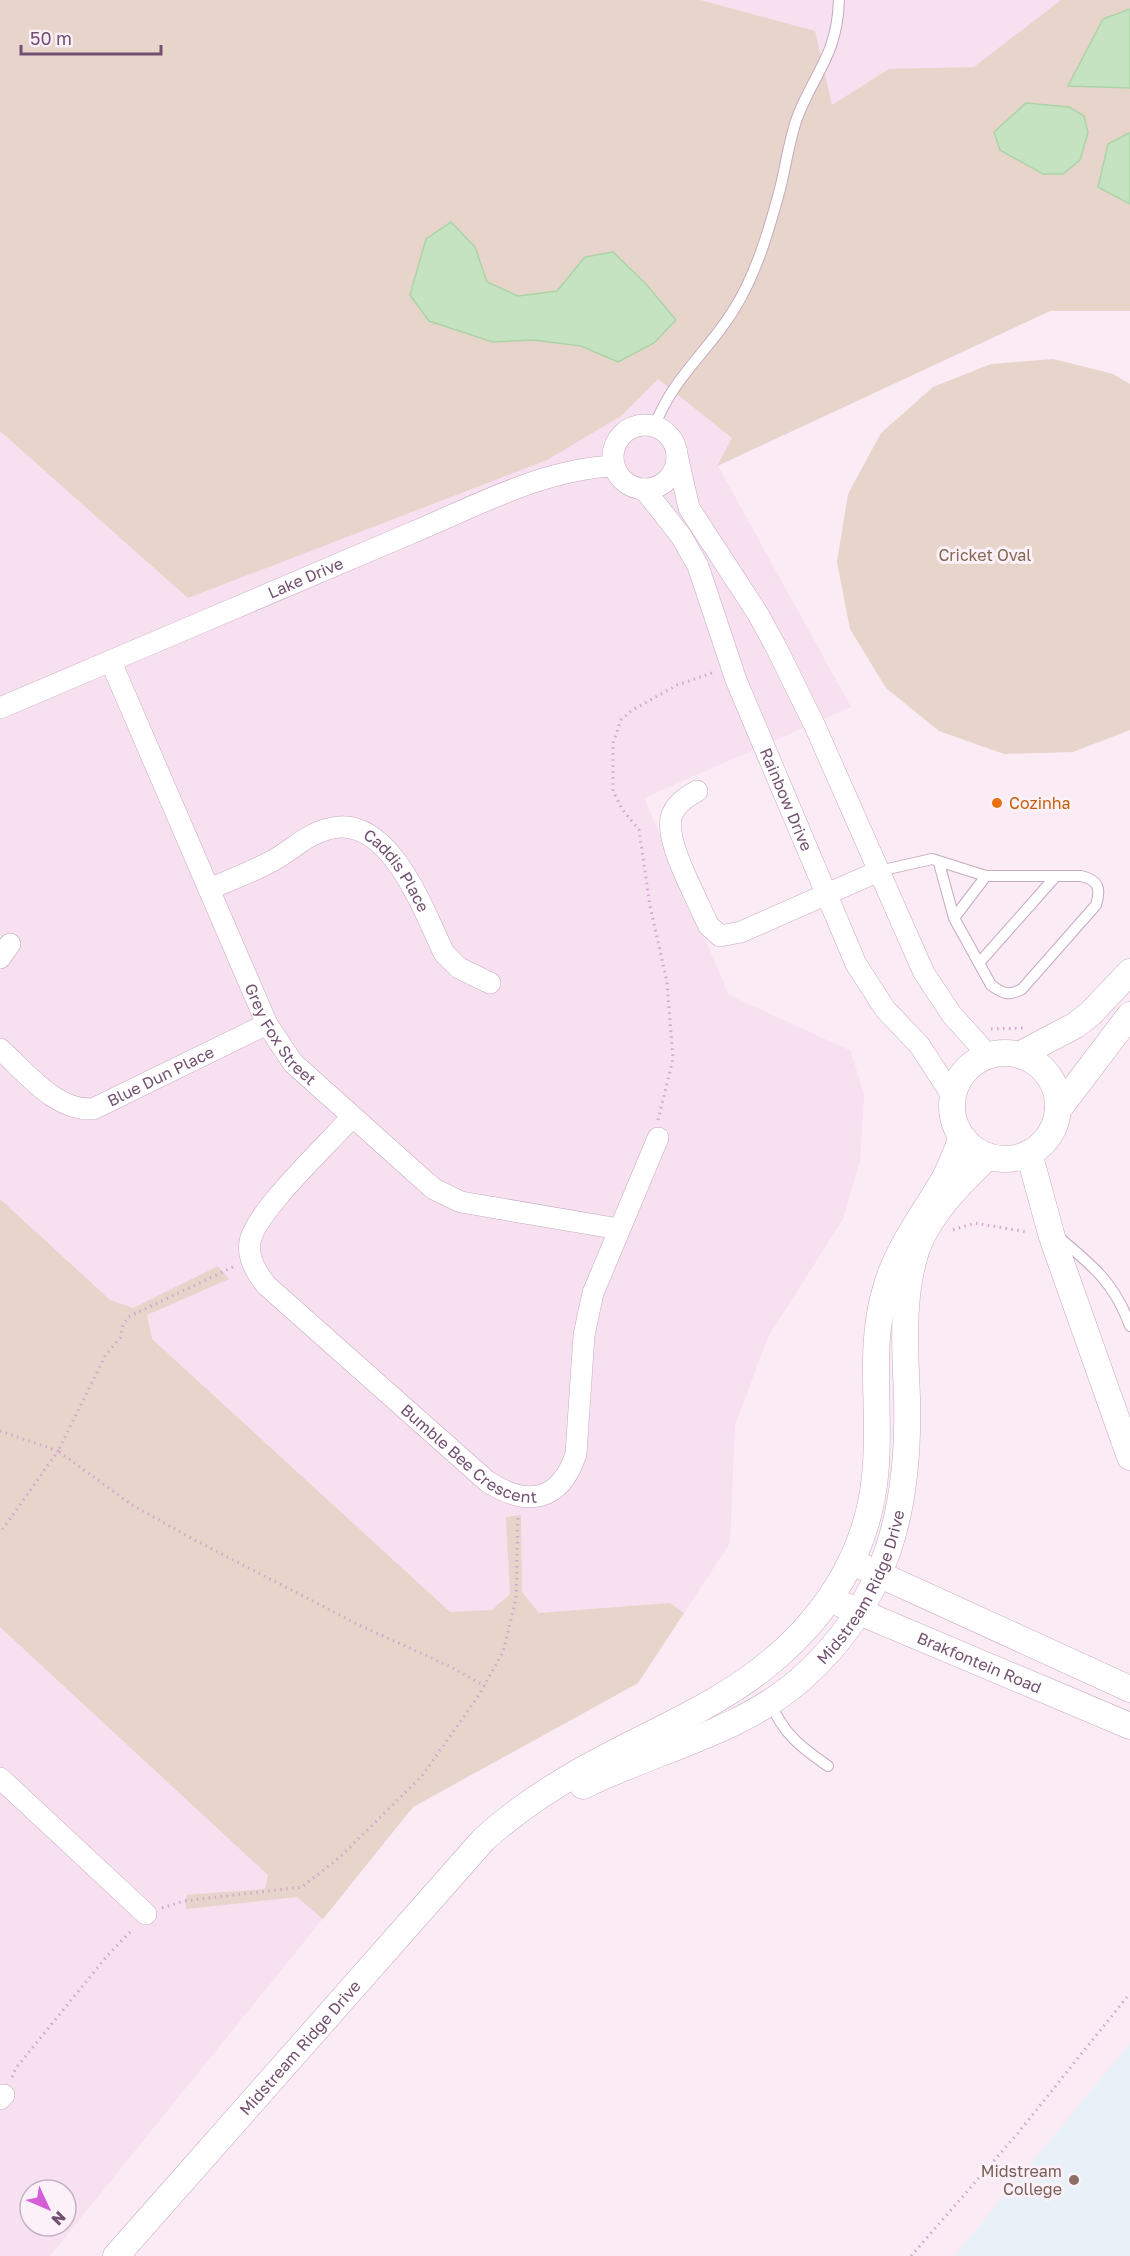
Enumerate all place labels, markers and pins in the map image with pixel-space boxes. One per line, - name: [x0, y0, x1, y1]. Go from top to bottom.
- place label: Cozinha: [1009, 793, 1071, 813]
- marker: Cozinha: [990, 796, 1004, 810]
- place label: Midstream College: [981, 2161, 1062, 2199]
- marker: Midstream College: [1067, 2173, 1081, 2187]

